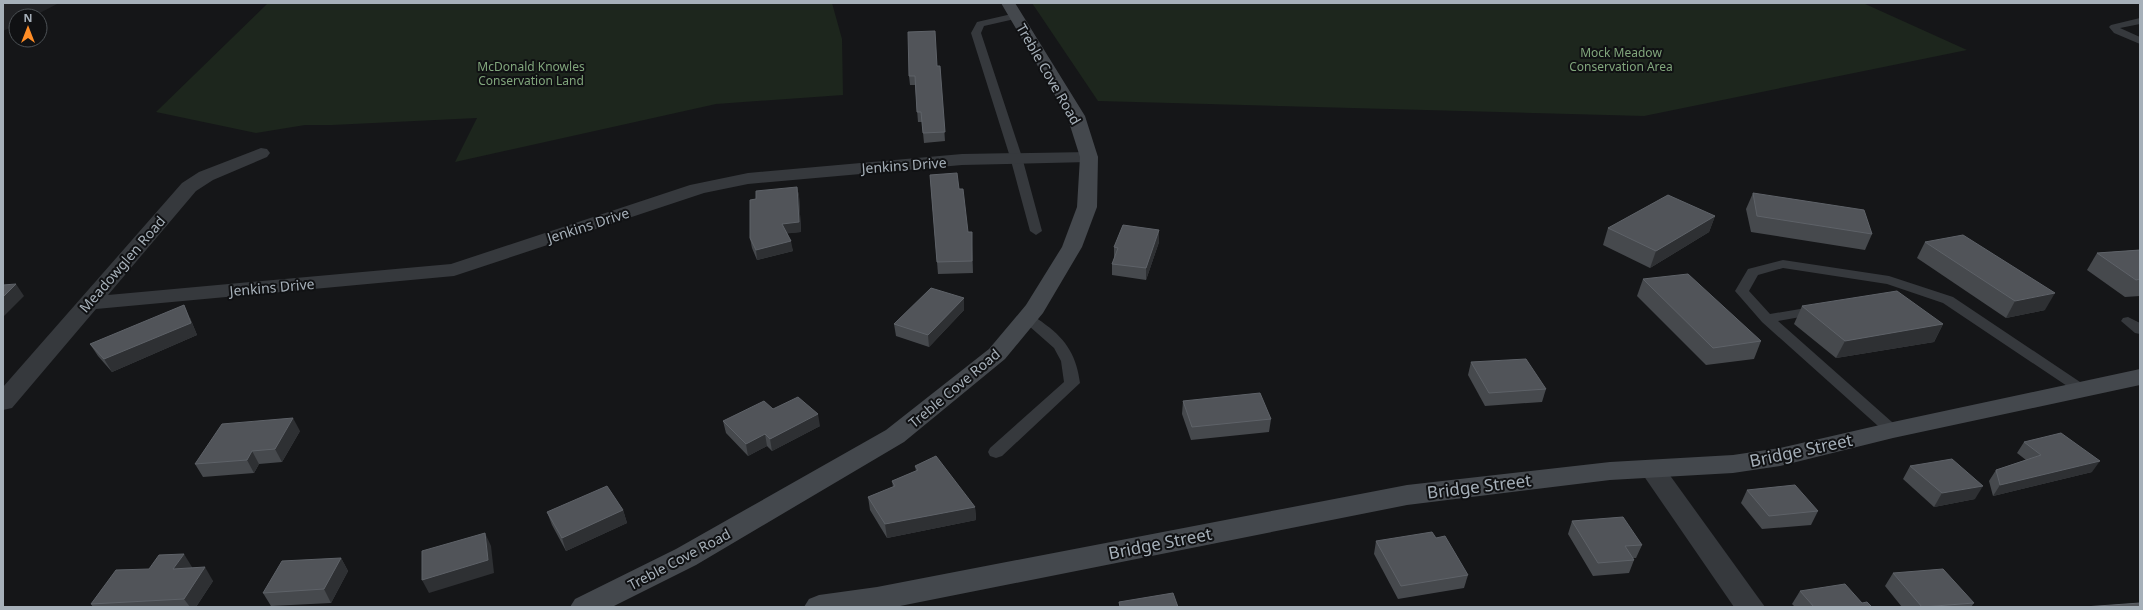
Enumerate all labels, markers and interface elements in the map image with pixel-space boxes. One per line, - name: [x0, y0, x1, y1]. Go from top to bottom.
- north arrow: [8, 8, 48, 48]
- text: N: [24, 10, 32, 25]
- street label: Treble Cove Road: [1012, 20, 1086, 128]
- park label: Mock Meadow Conservation Area: [1569, 44, 1673, 75]
- park label: McDonald Knowles Conservation Land: [477, 58, 585, 89]
- street label: Jenkins Drive: [859, 153, 947, 178]
- street label: Jenkins Drive: [543, 203, 631, 248]
- street label: Meadowglen Road: [75, 212, 169, 316]
- street label: Jenkins Drive: [227, 274, 315, 300]
- street label: Treble Cove Road: [904, 344, 1004, 432]
- street label: Bridge Street: [1747, 428, 1855, 472]
- street label: Bridge Street: [1426, 468, 1532, 504]
- street label: Bridge Street: [1106, 522, 1214, 564]
- street label: Treble Cove Road: [624, 524, 734, 594]

